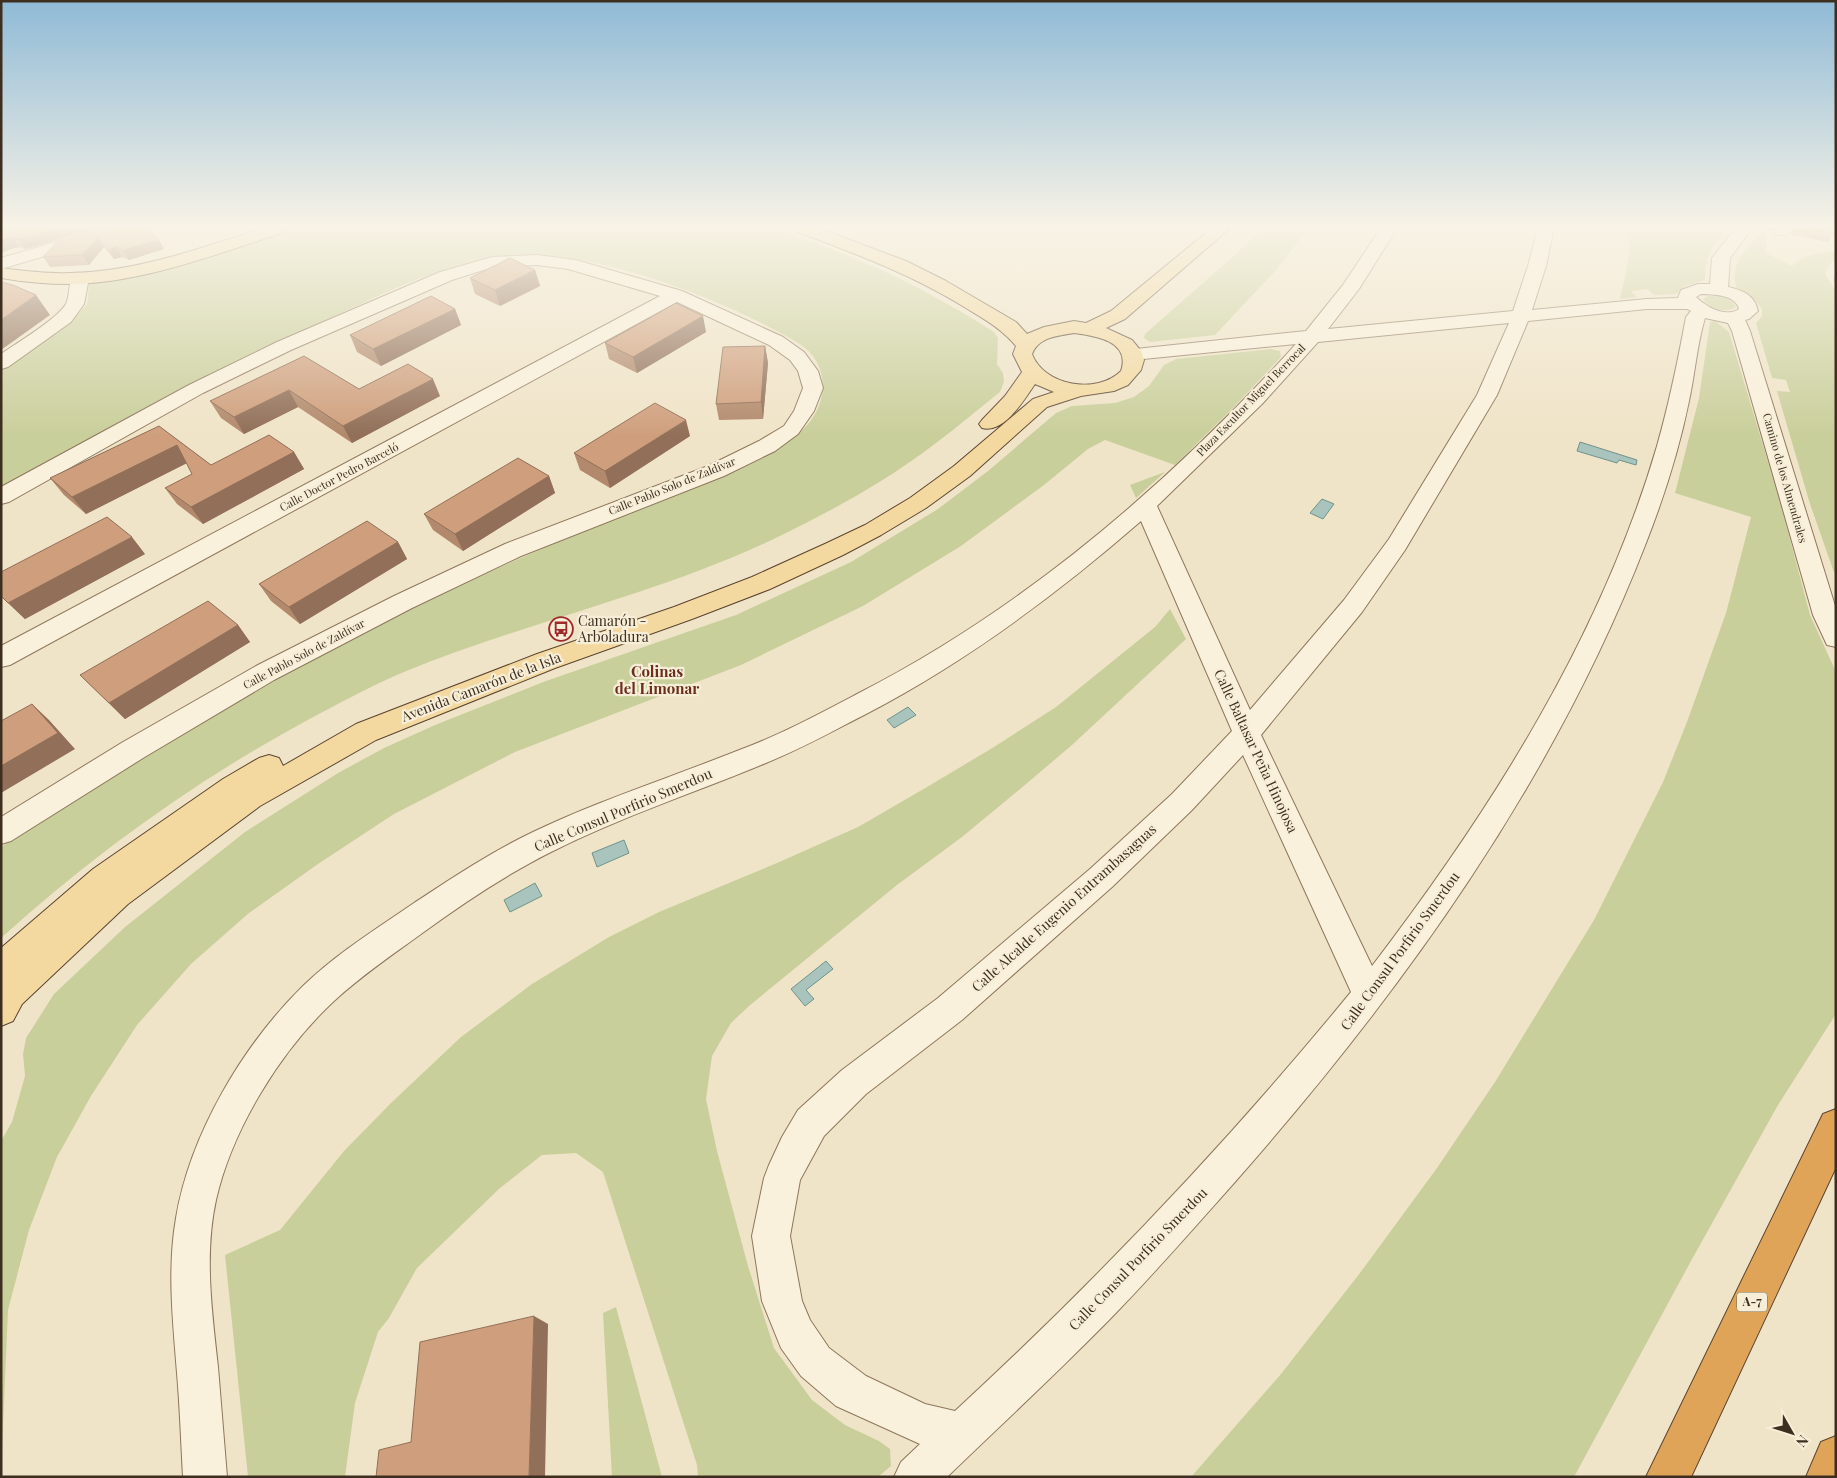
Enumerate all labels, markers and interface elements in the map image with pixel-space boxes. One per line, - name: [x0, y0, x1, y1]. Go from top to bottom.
- street label: Plaza Escultor Miguel Berrocal: [1193, 340, 1308, 459]
- street label: Camino de los Almendrales: [1760, 411, 1811, 545]
- street label: Calle Doctor Pedro Barceló: [277, 439, 401, 514]
- street label: Calle Pablo Solo de Zaldívar: [606, 453, 738, 518]
- place label: Camarón - Arboladura: [577, 611, 649, 646]
- street label: Calle Pablo Solo de Zaldívar: [240, 615, 367, 692]
- bus stop icon: Camarón - Arboladura: [548, 616, 574, 642]
- street label: Avenida Camarón de la Isla: [397, 647, 563, 726]
- district label: Colinas del Limonar: [615, 661, 699, 698]
- street label: Calle Baltasar Peña Hinojosa: [1210, 666, 1303, 836]
- street label: Calle Consul Porfirio Smerdou: [531, 763, 715, 856]
- street label: Calle Alcalde Eugenio Entrambasaguas: [967, 819, 1160, 996]
- street label: Calle Consul Porfirio Smerdou: [1336, 868, 1464, 1034]
- street label: Calle Consul Porfirio Smerdou: [1064, 1183, 1211, 1334]
- road number: A-7: [1737, 1292, 1767, 1311]
- north arrow: [1767, 1408, 1817, 1458]
- text: N: [1792, 1432, 1813, 1451]

